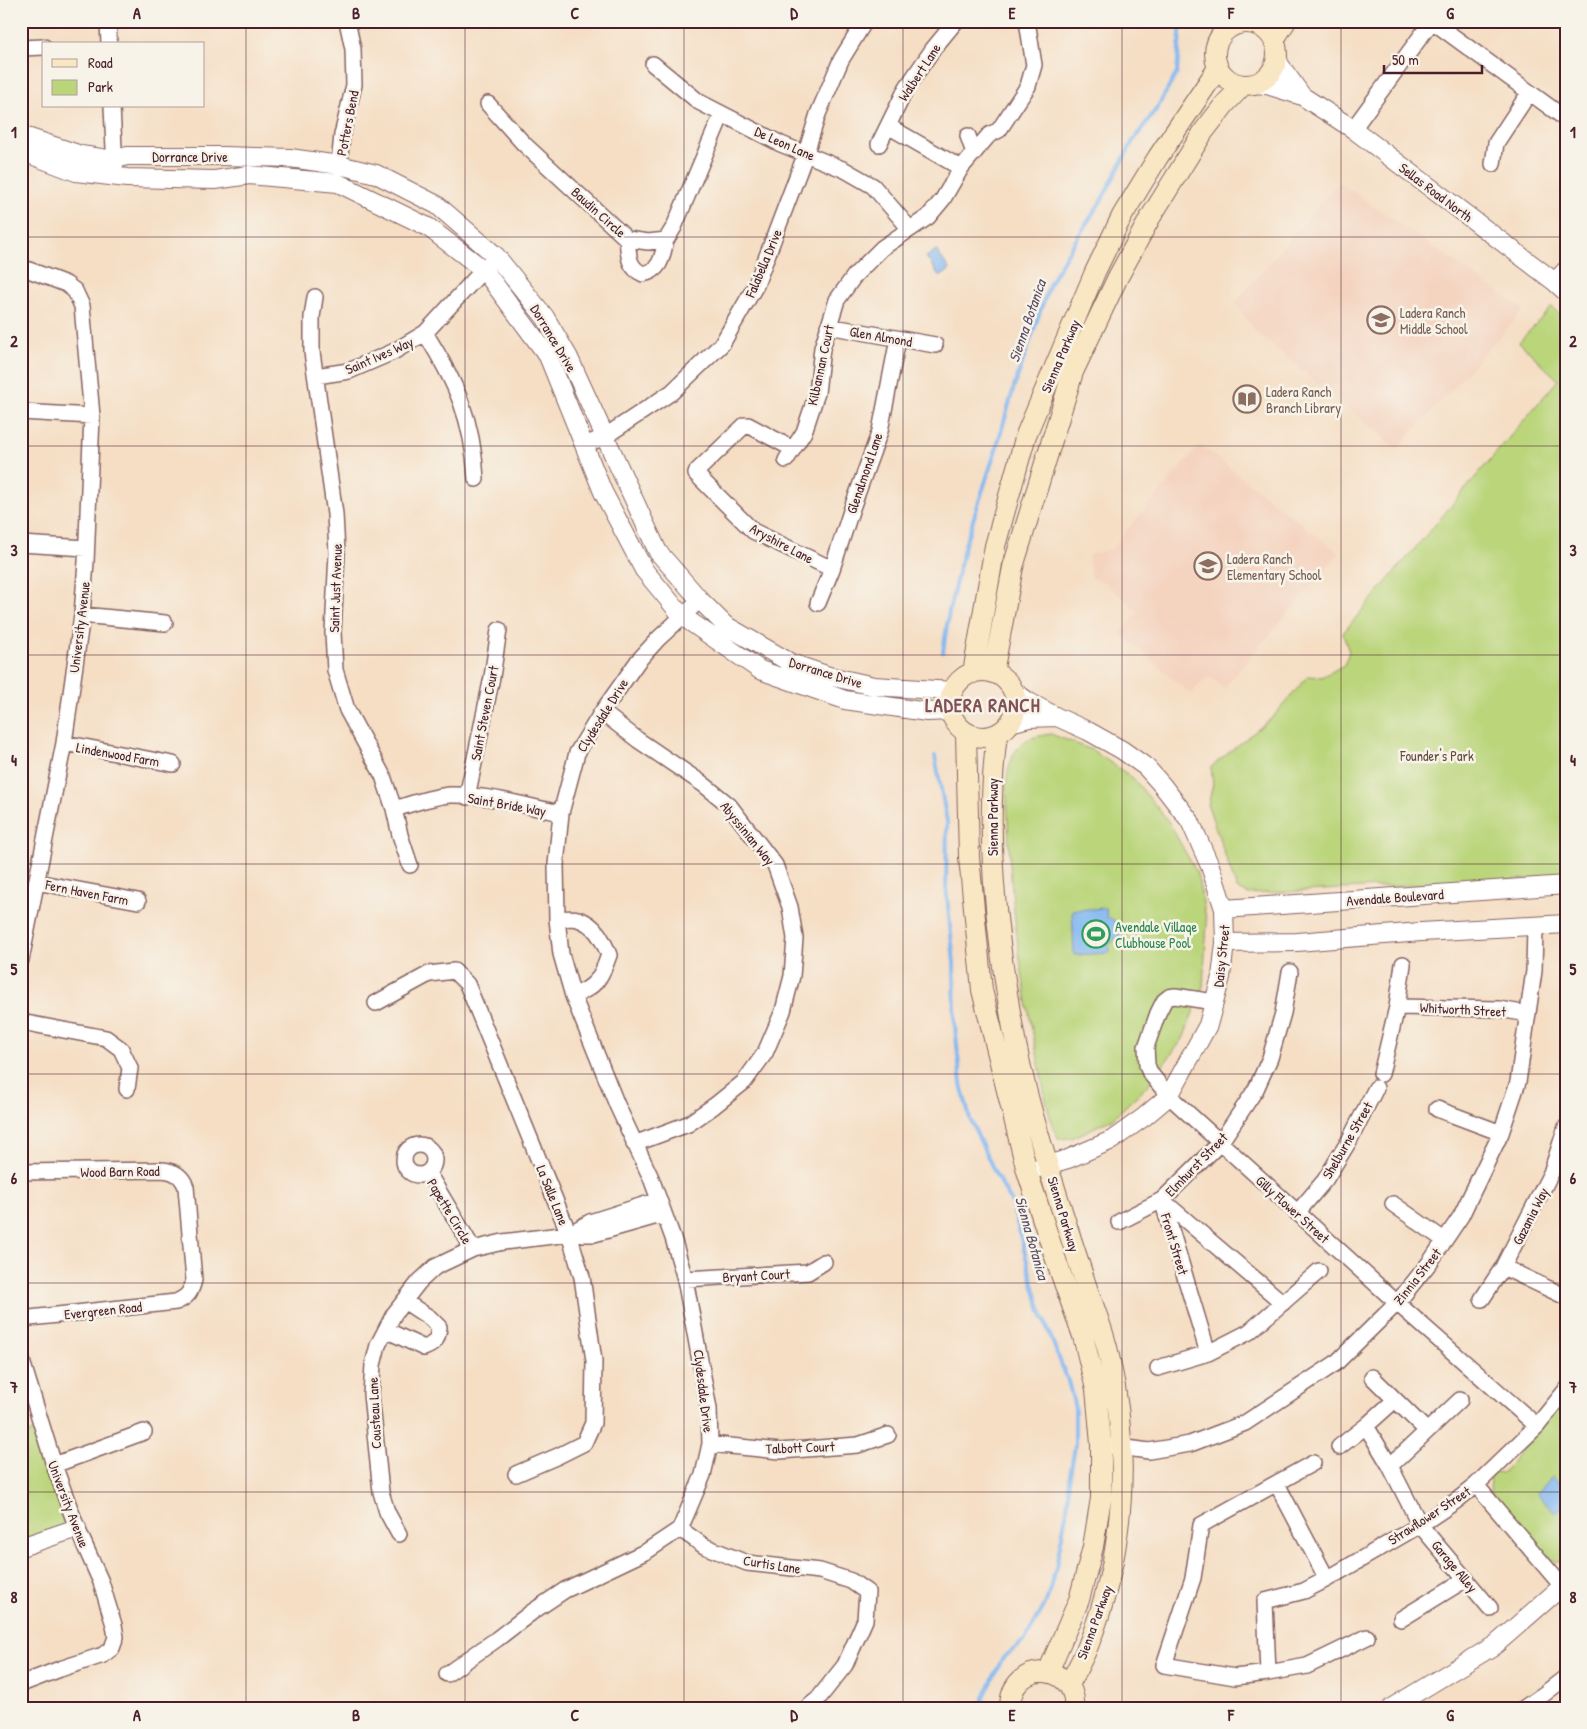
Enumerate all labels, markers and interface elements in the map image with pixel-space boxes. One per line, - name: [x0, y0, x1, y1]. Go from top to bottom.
- text: A: [133, 2, 141, 24]
- text: B: [352, 2, 360, 24]
- text: C: [571, 2, 580, 24]
- text: D: [790, 2, 798, 24]
- text: E: [1008, 2, 1016, 24]
- text: F: [1227, 2, 1235, 24]
- text: G: [1446, 2, 1454, 24]
- street label: Walbert Lane: [893, 39, 945, 105]
- legend: [42, 42, 205, 108]
- scale bar: [1384, 42, 1482, 74]
- text: 50 m: [1392, 49, 1419, 70]
- text: Road: [88, 52, 113, 73]
- text: Park: [88, 76, 113, 97]
- street label: Potters Bend: [331, 88, 363, 157]
- text: 1: [11, 121, 17, 143]
- street label: De Leon Lane: [752, 121, 818, 165]
- text: 1: [1570, 121, 1576, 143]
- street label: Dorrance Drive: [152, 147, 228, 166]
- street label: Sellas Road North: [1395, 158, 1477, 226]
- street label: Baudin Circle: [568, 182, 631, 242]
- street label: Falabella Drive: [740, 226, 786, 301]
- water label: Sienna Botanica: [1003, 275, 1052, 365]
- street label: Dorrance Drive: [526, 301, 582, 376]
- place label: Ladera Ranch Middle School: [1400, 303, 1468, 338]
- school or university icon: Ladera Ranch Middle School: [1366, 305, 1396, 335]
- street label: Sienna Parkway: [1036, 316, 1085, 396]
- street label: Glen Almond: [848, 321, 914, 351]
- street label: Kilbannan Court: [802, 323, 838, 407]
- text: 2: [10, 330, 18, 352]
- text: 2: [1569, 330, 1577, 352]
- street label: Saint Ives Way: [342, 332, 416, 379]
- place label: Ladera Ranch Branch Library: [1266, 382, 1341, 418]
- library icon: Ladera Ranch Branch Library: [1232, 384, 1262, 414]
- street label: Glenalmond Lane: [841, 430, 887, 516]
- street label: Aryshire Lane: [746, 518, 817, 569]
- text: 3: [10, 539, 18, 561]
- text: 3: [1569, 539, 1577, 561]
- street label: Saint Just Avenue: [324, 543, 346, 633]
- place label: Ladera Ranch Elementary School: [1227, 549, 1322, 585]
- school or university icon: Ladera Ranch Elementary School: [1193, 551, 1223, 581]
- street label: University Avenue: [64, 580, 95, 674]
- street label: Dorrance Drive: [787, 652, 865, 692]
- street label: Saint Steven Court: [466, 664, 503, 762]
- street label: Clydesdale Drive: [572, 674, 633, 756]
- district label: LADERA RANCH: [925, 692, 1041, 718]
- street label: Lindenwood Farm: [75, 737, 161, 771]
- park label: Founder's Park: [1399, 746, 1474, 765]
- text: 4: [11, 749, 17, 771]
- text: 4: [1570, 749, 1576, 771]
- street label: Sienna Parkway: [983, 778, 1003, 856]
- street label: Saint Bride Way: [466, 788, 548, 821]
- street label: Abyssinian Way: [716, 797, 780, 870]
- street label: Fern Haven Farm: [43, 874, 130, 909]
- street label: Avendale Boulevard: [1346, 884, 1445, 910]
- place label: Avendale Village Clubhouse Pool: [1115, 917, 1198, 952]
- sports icon: Avendale Village Clubhouse Pool: [1081, 919, 1111, 949]
- street label: Daisy Street: [1208, 924, 1235, 988]
- text: 5: [11, 958, 18, 980]
- text: 5: [1570, 958, 1577, 980]
- street label: Whitworth Street: [1419, 997, 1507, 1021]
- street label: Shelburne Street: [1317, 1098, 1377, 1182]
- street label: Elmhurst Street: [1161, 1128, 1232, 1200]
- street label: Wood Barn Road: [80, 1161, 160, 1181]
- street label: La Salle Lane: [532, 1162, 574, 1228]
- text: 6: [11, 1167, 18, 1189]
- text: 6: [1570, 1167, 1577, 1189]
- street label: Gilly Flower Street: [1251, 1171, 1334, 1248]
- street label: Sienna Parkway: [1043, 1174, 1084, 1254]
- street label: Papette Circle: [422, 1175, 477, 1248]
- street label: Gazania Way: [1507, 1184, 1553, 1248]
- water label: Sienna Botanica: [1010, 1194, 1054, 1284]
- street label: Front Street: [1156, 1210, 1193, 1277]
- street label: Zinnia Street: [1389, 1243, 1445, 1308]
- street label: Bryant Court: [722, 1264, 790, 1287]
- street label: Evergreen Road: [63, 1296, 143, 1325]
- street label: Clydesdale Drive: [688, 1348, 719, 1434]
- text: 7: [9, 1376, 18, 1398]
- street label: Cousteau Lane: [363, 1376, 385, 1449]
- text: 7: [1568, 1376, 1577, 1398]
- street label: Talbott Court: [765, 1436, 835, 1458]
- street label: University Avenue: [43, 1458, 94, 1551]
- street label: Strawflower Street: [1384, 1481, 1474, 1549]
- street label: Garage Alley: [1427, 1536, 1482, 1597]
- street label: Curtis Lane: [742, 1550, 802, 1578]
- street label: Sienna Parkway: [1072, 1582, 1117, 1662]
- text: 8: [11, 1586, 18, 1608]
- text: 8: [1570, 1586, 1577, 1608]
- text: A: [133, 1704, 141, 1726]
- text: B: [352, 1704, 360, 1726]
- text: C: [571, 1704, 580, 1726]
- text: D: [790, 1704, 798, 1726]
- text: E: [1008, 1704, 1016, 1726]
- text: F: [1227, 1704, 1235, 1726]
- text: G: [1446, 1704, 1454, 1726]

